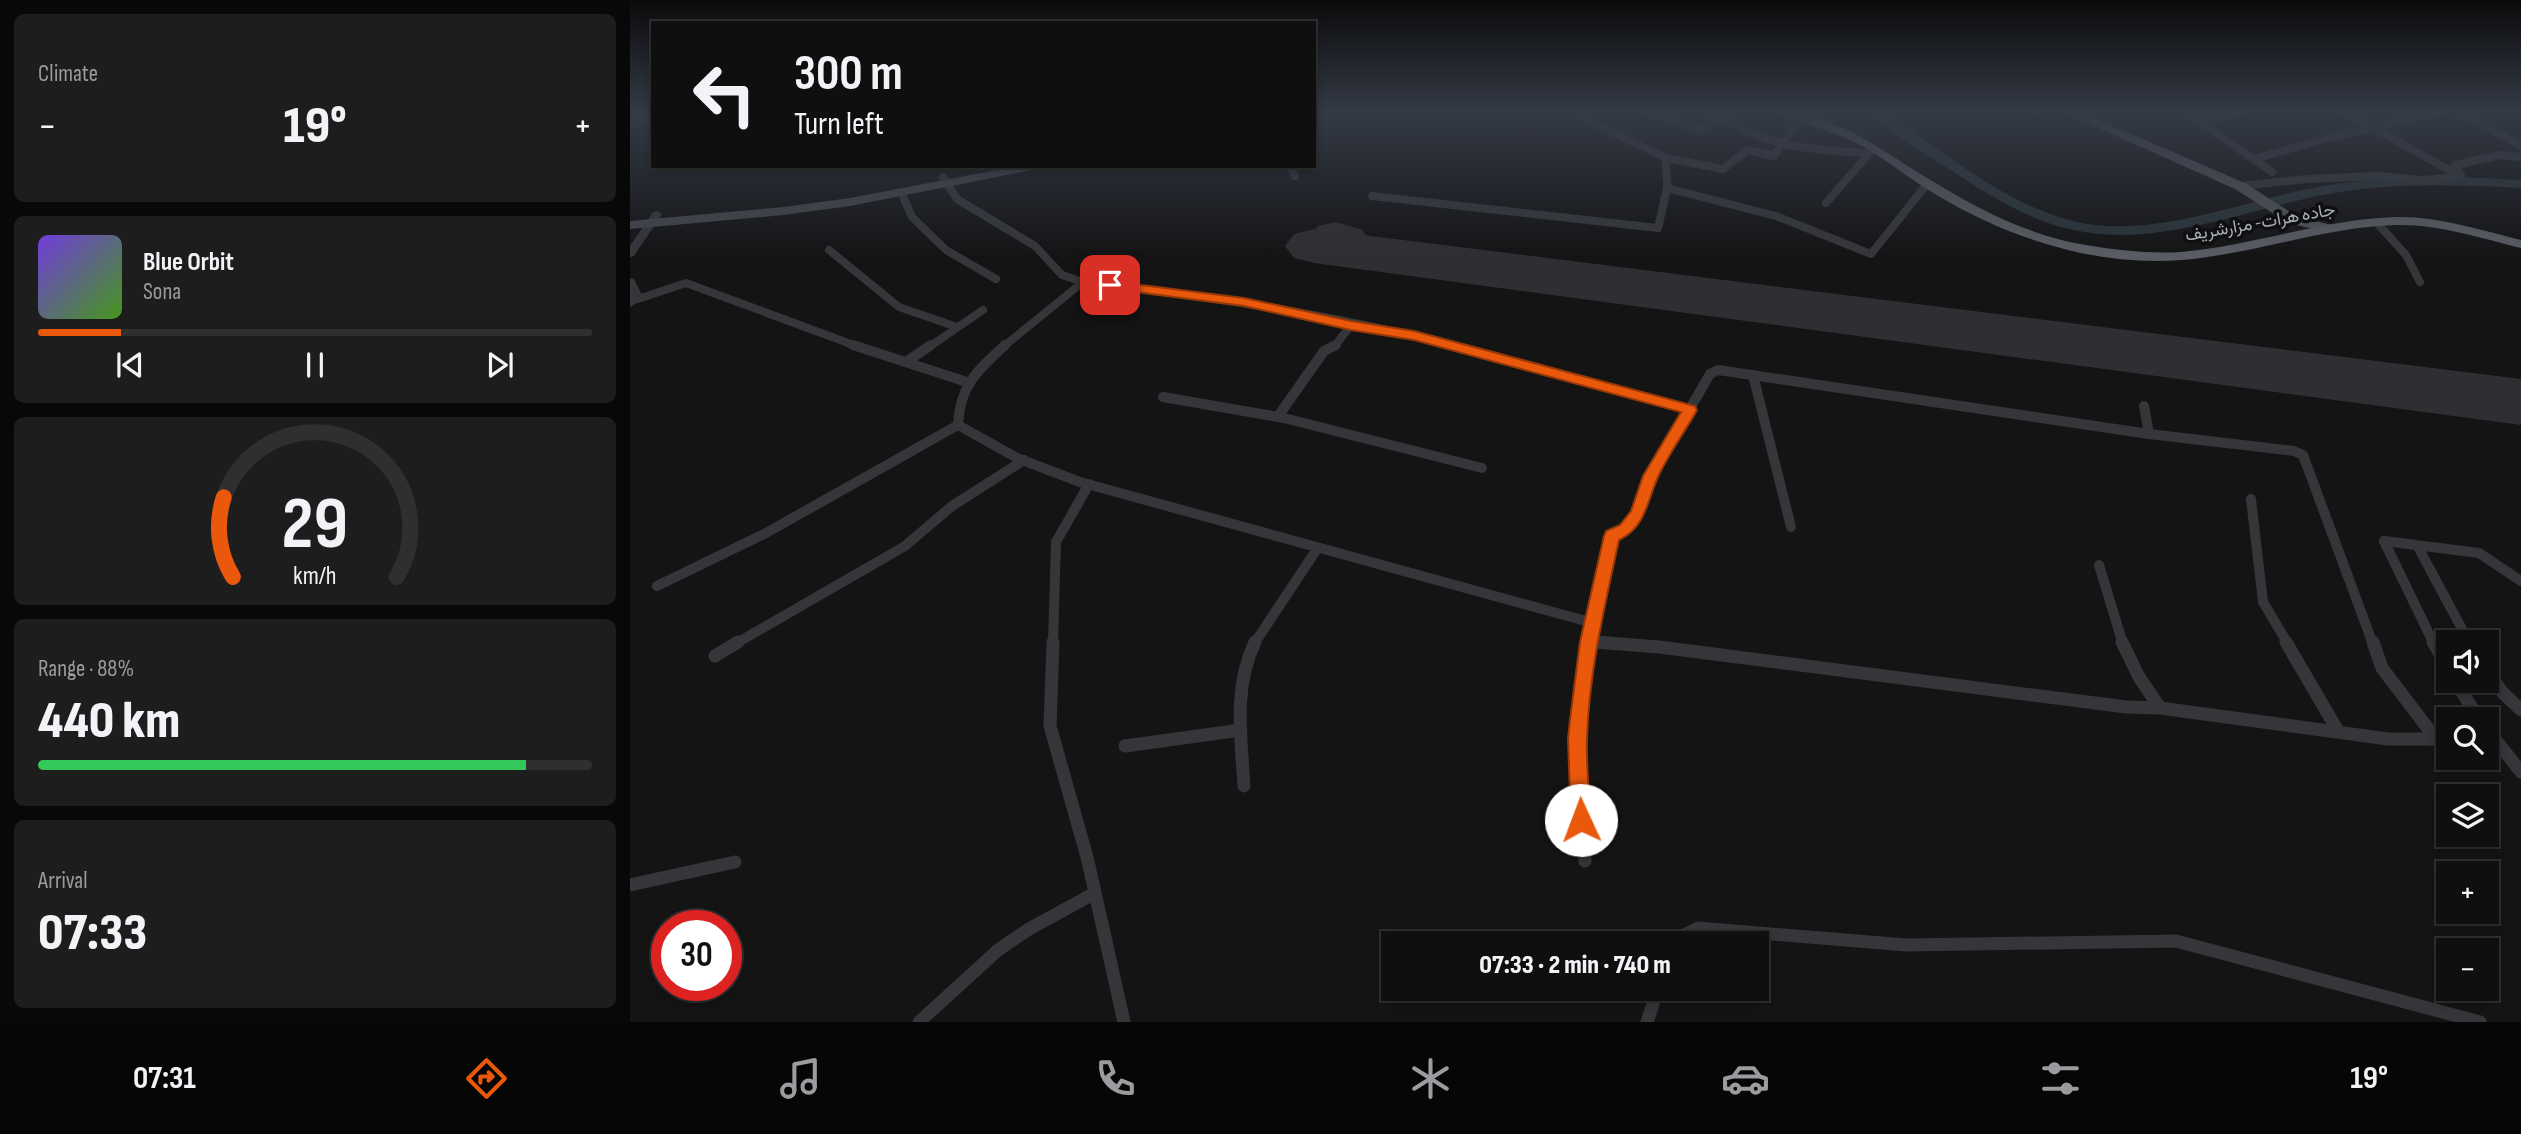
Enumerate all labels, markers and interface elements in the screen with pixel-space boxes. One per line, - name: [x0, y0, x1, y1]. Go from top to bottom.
- text: 300 m: [794, 45, 903, 104]
- icon: left: [679, 49, 770, 140]
- text: Climate: [38, 60, 98, 88]
- text: 19°: [283, 95, 347, 158]
- text: −: [38, 104, 57, 149]
- text: +: [573, 104, 592, 149]
- text: Turn left: [794, 105, 884, 144]
- street label: جاده هرات- مزارشریف: [2183, 199, 2337, 246]
- text: Blue Orbit: [143, 247, 234, 278]
- pin: [1080, 255, 1140, 315]
- icon: arrive: [1091, 266, 1129, 304]
- text: Sona: [143, 278, 181, 306]
- icon: previous: [111, 346, 149, 384]
- icon: pause: [296, 346, 334, 384]
- icon: next: [481, 346, 519, 384]
- text: 29: [282, 481, 348, 569]
- text: km/h: [293, 561, 337, 592]
- map controls: [2436, 630, 2499, 1001]
- button: sound: [2436, 630, 2499, 693]
- text: Range · 88%: [38, 655, 134, 683]
- text: 440 km: [38, 690, 180, 753]
- button: search: [2436, 707, 2499, 770]
- position arrow: [1544, 783, 1618, 857]
- button: layers: [2436, 784, 2499, 847]
- button: +: [2436, 861, 2499, 924]
- text: Arrival: [38, 867, 87, 895]
- text: 07:33: [38, 902, 147, 965]
- speed limit sign: 30: [651, 910, 742, 1001]
- button: −: [2436, 938, 2499, 1001]
- text: 07:33 · 2 min · 740 m: [1479, 950, 1671, 981]
- icon: directions: [462, 1054, 511, 1103]
- icon: music: [776, 1054, 825, 1103]
- icon: phone: [1091, 1054, 1140, 1103]
- icon: climate: [1406, 1054, 1455, 1103]
- icon: car: [1721, 1054, 1770, 1103]
- icon: filters: [2036, 1054, 2085, 1103]
- text: 07:31: [133, 1059, 196, 1098]
- text: 19°: [2350, 1059, 2388, 1098]

